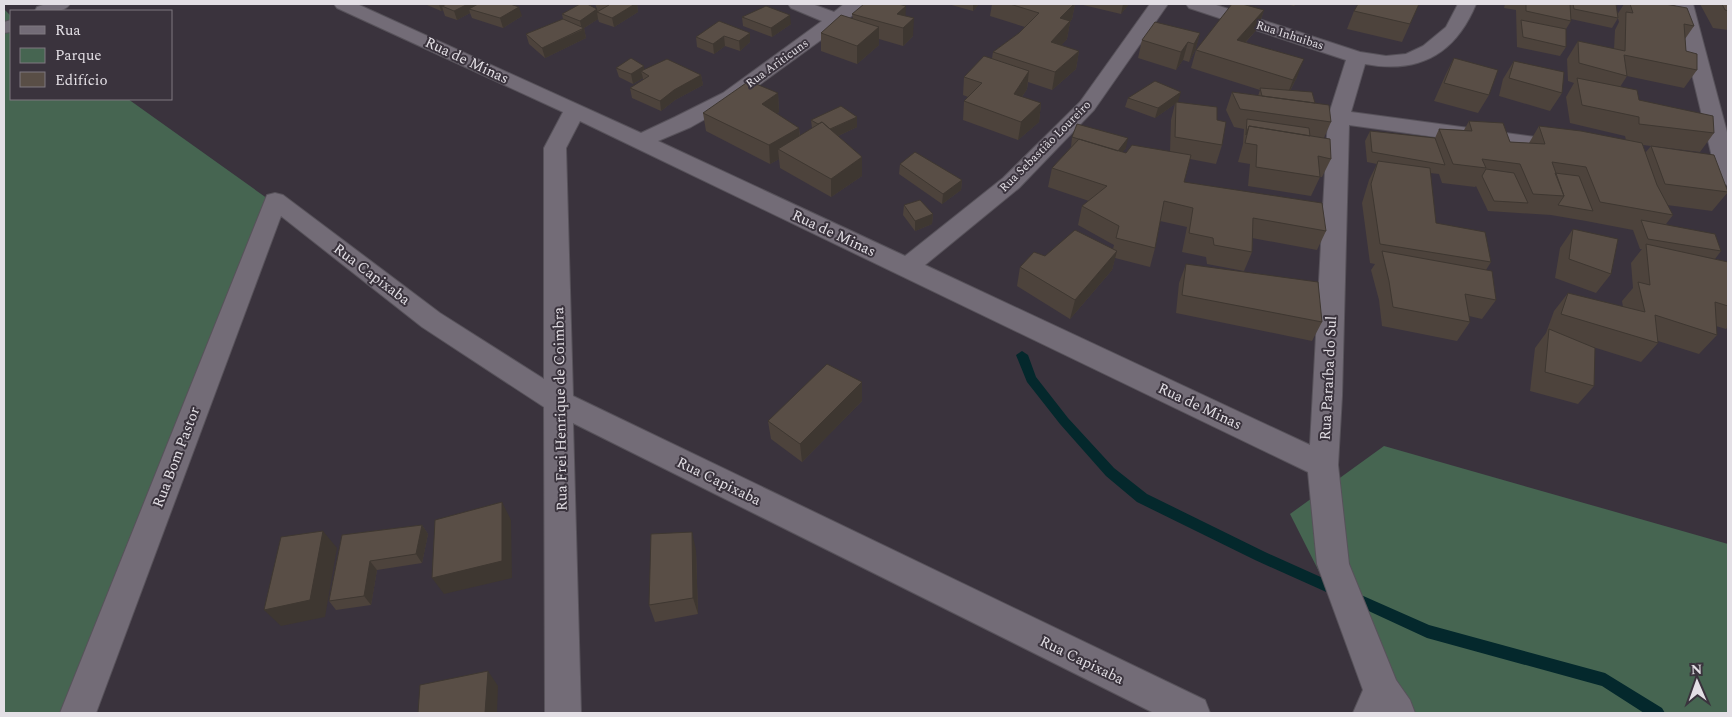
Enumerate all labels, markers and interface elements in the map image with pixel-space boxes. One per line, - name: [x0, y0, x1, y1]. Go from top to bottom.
- legend: [10, 10, 172, 100]
- street label: Rua Inhuibas: [1253, 16, 1326, 55]
- text: Rua: [55, 19, 81, 42]
- street label: Rua de Minas: [421, 31, 513, 90]
- street label: Rua Ariticuns: [742, 34, 813, 93]
- text: Parque: [55, 44, 102, 67]
- text: Edifício: [55, 69, 108, 92]
- street label: Rua Sebastião Loureiro: [995, 96, 1096, 197]
- street label: Rua de Minas: [788, 204, 880, 263]
- street label: Rua Capixaba: [328, 238, 416, 311]
- street label: Rua Frei Henrique de Coimbra: [547, 306, 574, 511]
- street label: Rua Paraíba do Sul: [1314, 315, 1343, 441]
- street label: Rua de Minas: [1154, 377, 1246, 436]
- street label: Rua Bom Pastor: [147, 403, 206, 511]
- street label: Rua Capixaba: [673, 451, 765, 512]
- street label: Rua Capixaba: [1036, 630, 1128, 691]
- north arrow: [1672, 657, 1722, 707]
- text: N: [1690, 659, 1703, 680]

